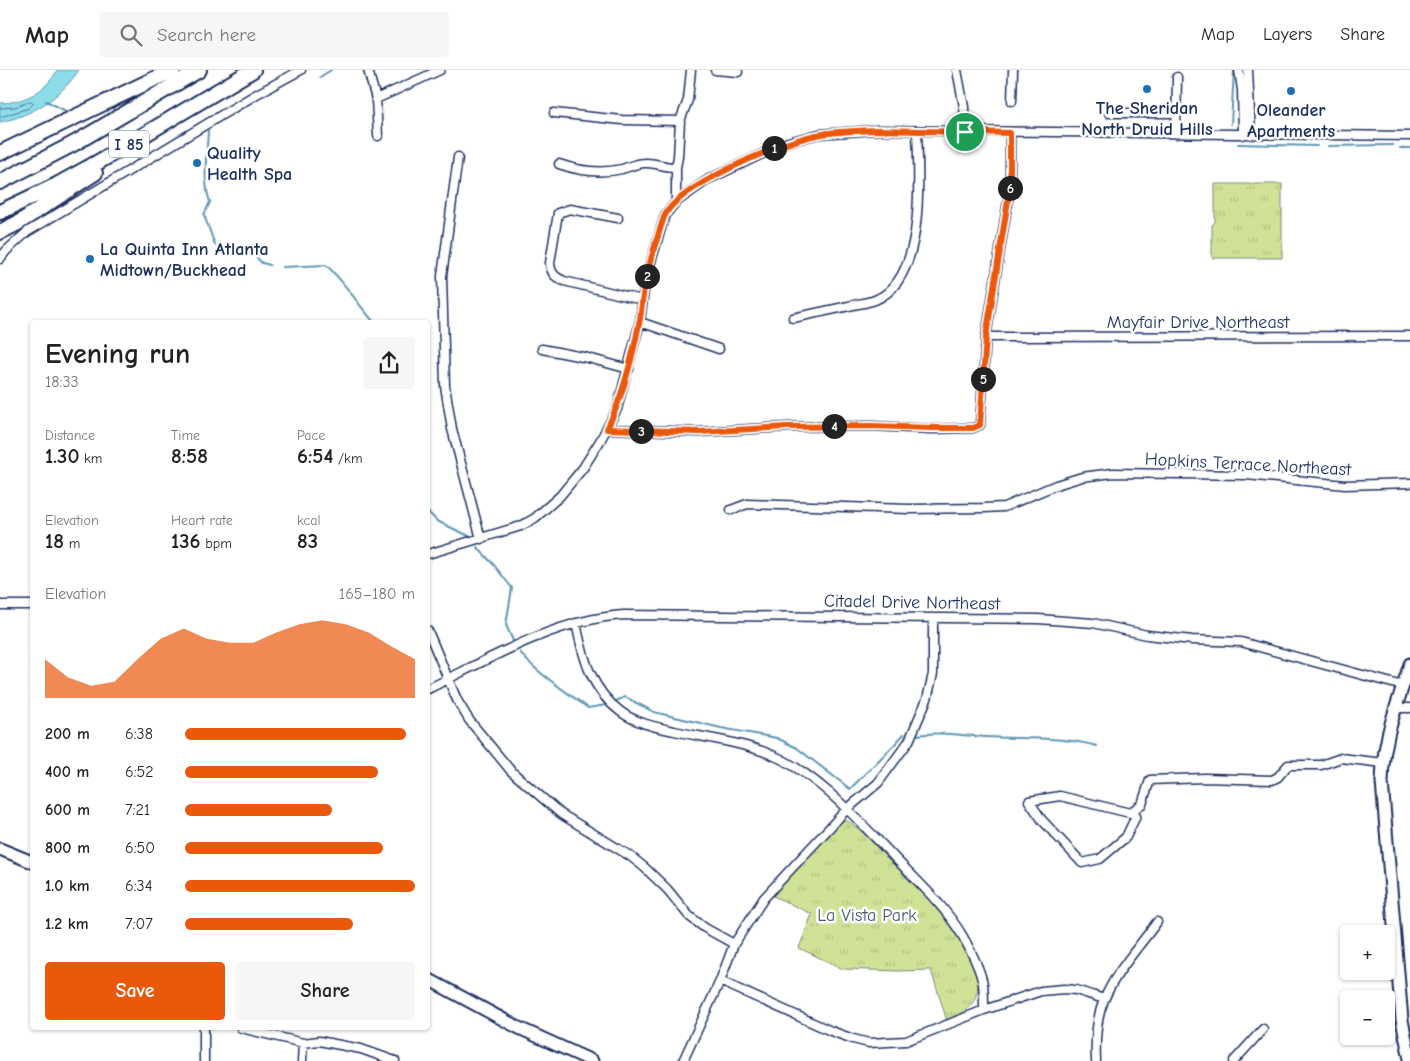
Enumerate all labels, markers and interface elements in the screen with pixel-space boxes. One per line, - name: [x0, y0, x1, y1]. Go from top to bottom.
- search box: [99, 12, 449, 57]
- text: Map: [25, 21, 69, 49]
- icon: search: [117, 21, 145, 49]
- text: Search here: [157, 24, 256, 46]
- text: Map: [1201, 24, 1235, 45]
- text: Layers: [1263, 24, 1312, 45]
- text: Share: [1340, 24, 1385, 45]
- marker: The Sheridan North Druid Hills: [1141, 83, 1153, 95]
- marker: Oleander Apartments: [1285, 85, 1297, 97]
- place label: The Sheridan North Druid Hills: [1081, 98, 1213, 140]
- place label: Oleander Apartments: [1247, 100, 1335, 142]
- pin: [944, 111, 986, 153]
- icon: arrive: [951, 118, 979, 146]
- road number: I 85: [109, 131, 149, 158]
- pin: 1: [762, 136, 786, 160]
- text: 1: [772, 140, 777, 157]
- place label: Quality Health Spa: [207, 143, 292, 185]
- marker: Quality Health Spa: [191, 157, 203, 169]
- pin: 6: [998, 176, 1022, 200]
- text: 6: [1007, 180, 1014, 197]
- place label: La Quinta Inn Atlanta Midtown/Buckhead: [100, 239, 269, 281]
- marker: La Quinta Inn Atlanta Midtown/Buckhead: [84, 253, 96, 265]
- pin: 2: [634, 264, 660, 288]
- text: 2: [644, 268, 651, 285]
- street label: Mayfair Drive Northeast: [1107, 312, 1290, 333]
- button: share: [363, 337, 415, 389]
- text: Evening run: [45, 338, 190, 370]
- pin: 5: [970, 366, 996, 392]
- text: 5: [980, 371, 987, 388]
- text: 18:33: [45, 373, 79, 391]
- pin: 4: [822, 414, 846, 438]
- pin: 3: [628, 418, 654, 444]
- text: 4: [831, 418, 838, 435]
- text: 3: [638, 423, 645, 440]
- text: Distance: [45, 427, 95, 444]
- text: Time: [171, 427, 200, 444]
- text: Pace: [297, 427, 325, 444]
- text: 1.30: [45, 444, 79, 468]
- text: 8:58: [171, 444, 208, 468]
- text: 6:54: [297, 444, 333, 468]
- street label: Hopkins Terrace Northeast: [1144, 449, 1352, 480]
- text: km: [79, 450, 102, 467]
- text: /km: [333, 450, 362, 467]
- text: Elevation: [45, 512, 99, 529]
- text: Heart rate: [171, 512, 233, 529]
- text: kcal: [297, 512, 321, 529]
- text: 18: [45, 529, 64, 553]
- text: 136: [171, 529, 201, 553]
- text: 83: [297, 529, 318, 553]
- text: m: [64, 535, 80, 552]
- text: bpm: [201, 535, 232, 552]
- text: Elevation: [45, 585, 106, 603]
- text: 165–180 m: [339, 585, 415, 603]
- street label: Citadel Drive Northeast: [824, 590, 1001, 615]
- text: 200 m: [45, 725, 90, 743]
- text: 6:38: [125, 725, 153, 743]
- text: 400 m: [45, 763, 89, 781]
- text: 6:52: [125, 763, 154, 781]
- text: 600 m: [45, 801, 90, 819]
- text: 7:21: [125, 801, 150, 819]
- text: 800 m: [45, 839, 90, 857]
- text: 6:50: [125, 839, 155, 857]
- text: 1.0 km: [45, 877, 90, 895]
- text: 6:34: [125, 877, 152, 895]
- park label: La Vista Park: [817, 905, 917, 926]
- text: 1.2 km: [45, 915, 88, 933]
- text: 7:07: [125, 915, 153, 933]
- map controls: [1340, 925, 1395, 1045]
- button: +: [1340, 925, 1395, 980]
- button: Save: [45, 962, 225, 1020]
- button: Share: [235, 962, 415, 1020]
- button: −: [1340, 990, 1395, 1045]

